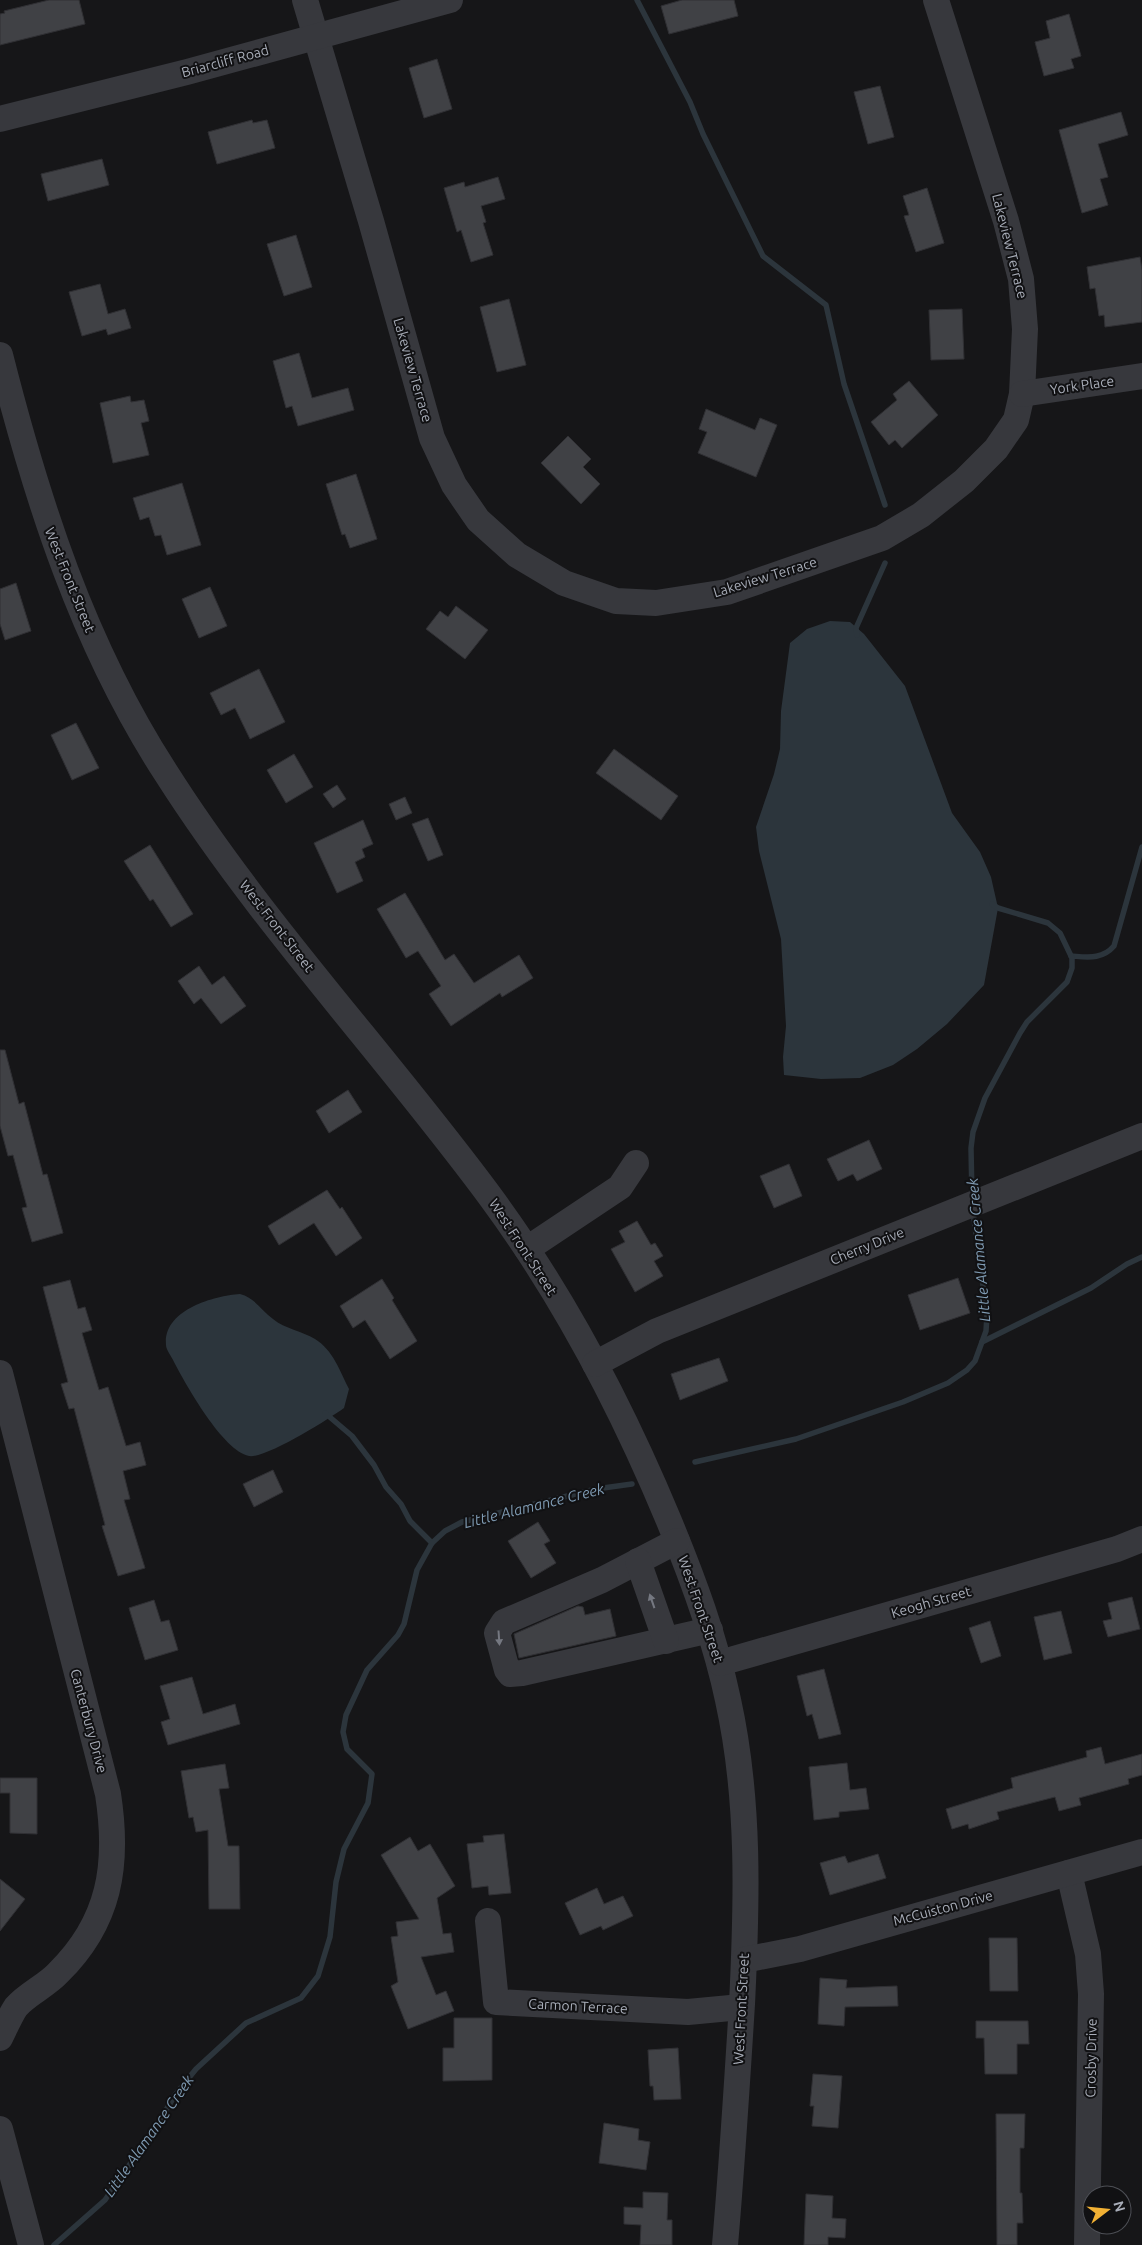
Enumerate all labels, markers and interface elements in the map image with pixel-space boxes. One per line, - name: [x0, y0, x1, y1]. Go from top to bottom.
- street label: Briarcliff Road: [180, 42, 270, 80]
- street label: Lakeview Terrace: [989, 192, 1031, 300]
- street label: Lakeview Terrace: [390, 316, 436, 424]
- street label: York Place: [1049, 373, 1115, 397]
- street label: West Front Street: [42, 525, 99, 635]
- street label: Lakeview Terrace: [711, 554, 819, 600]
- street label: West Front Street: [236, 877, 318, 975]
- water label: Little Alamance Creek: [964, 1177, 993, 1323]
- street label: West Front Street: [486, 1196, 560, 1299]
- street label: Cherry Drive: [828, 1224, 906, 1268]
- water label: Little Alamance Creek: [462, 1480, 606, 1531]
- street label: West Front Street: [675, 1554, 727, 1665]
- street label: Keogh Street: [889, 1583, 973, 1621]
- one-way arrow: [648, 1593, 655, 1608]
- one-way arrow: [495, 1631, 503, 1647]
- street label: Canterbury Drive: [67, 1667, 111, 1775]
- street label: McCuiston Drive: [891, 1887, 995, 1929]
- street label: West Front Street: [730, 1952, 752, 2065]
- street label: Carmon Terrace: [528, 1995, 628, 2017]
- street label: Crosby Drive: [1082, 2018, 1100, 2098]
- water label: Little Alamance Creek: [100, 2071, 197, 2200]
- north arrow: [1082, 2185, 1132, 2235]
- text: N: [1110, 2199, 1129, 2214]

